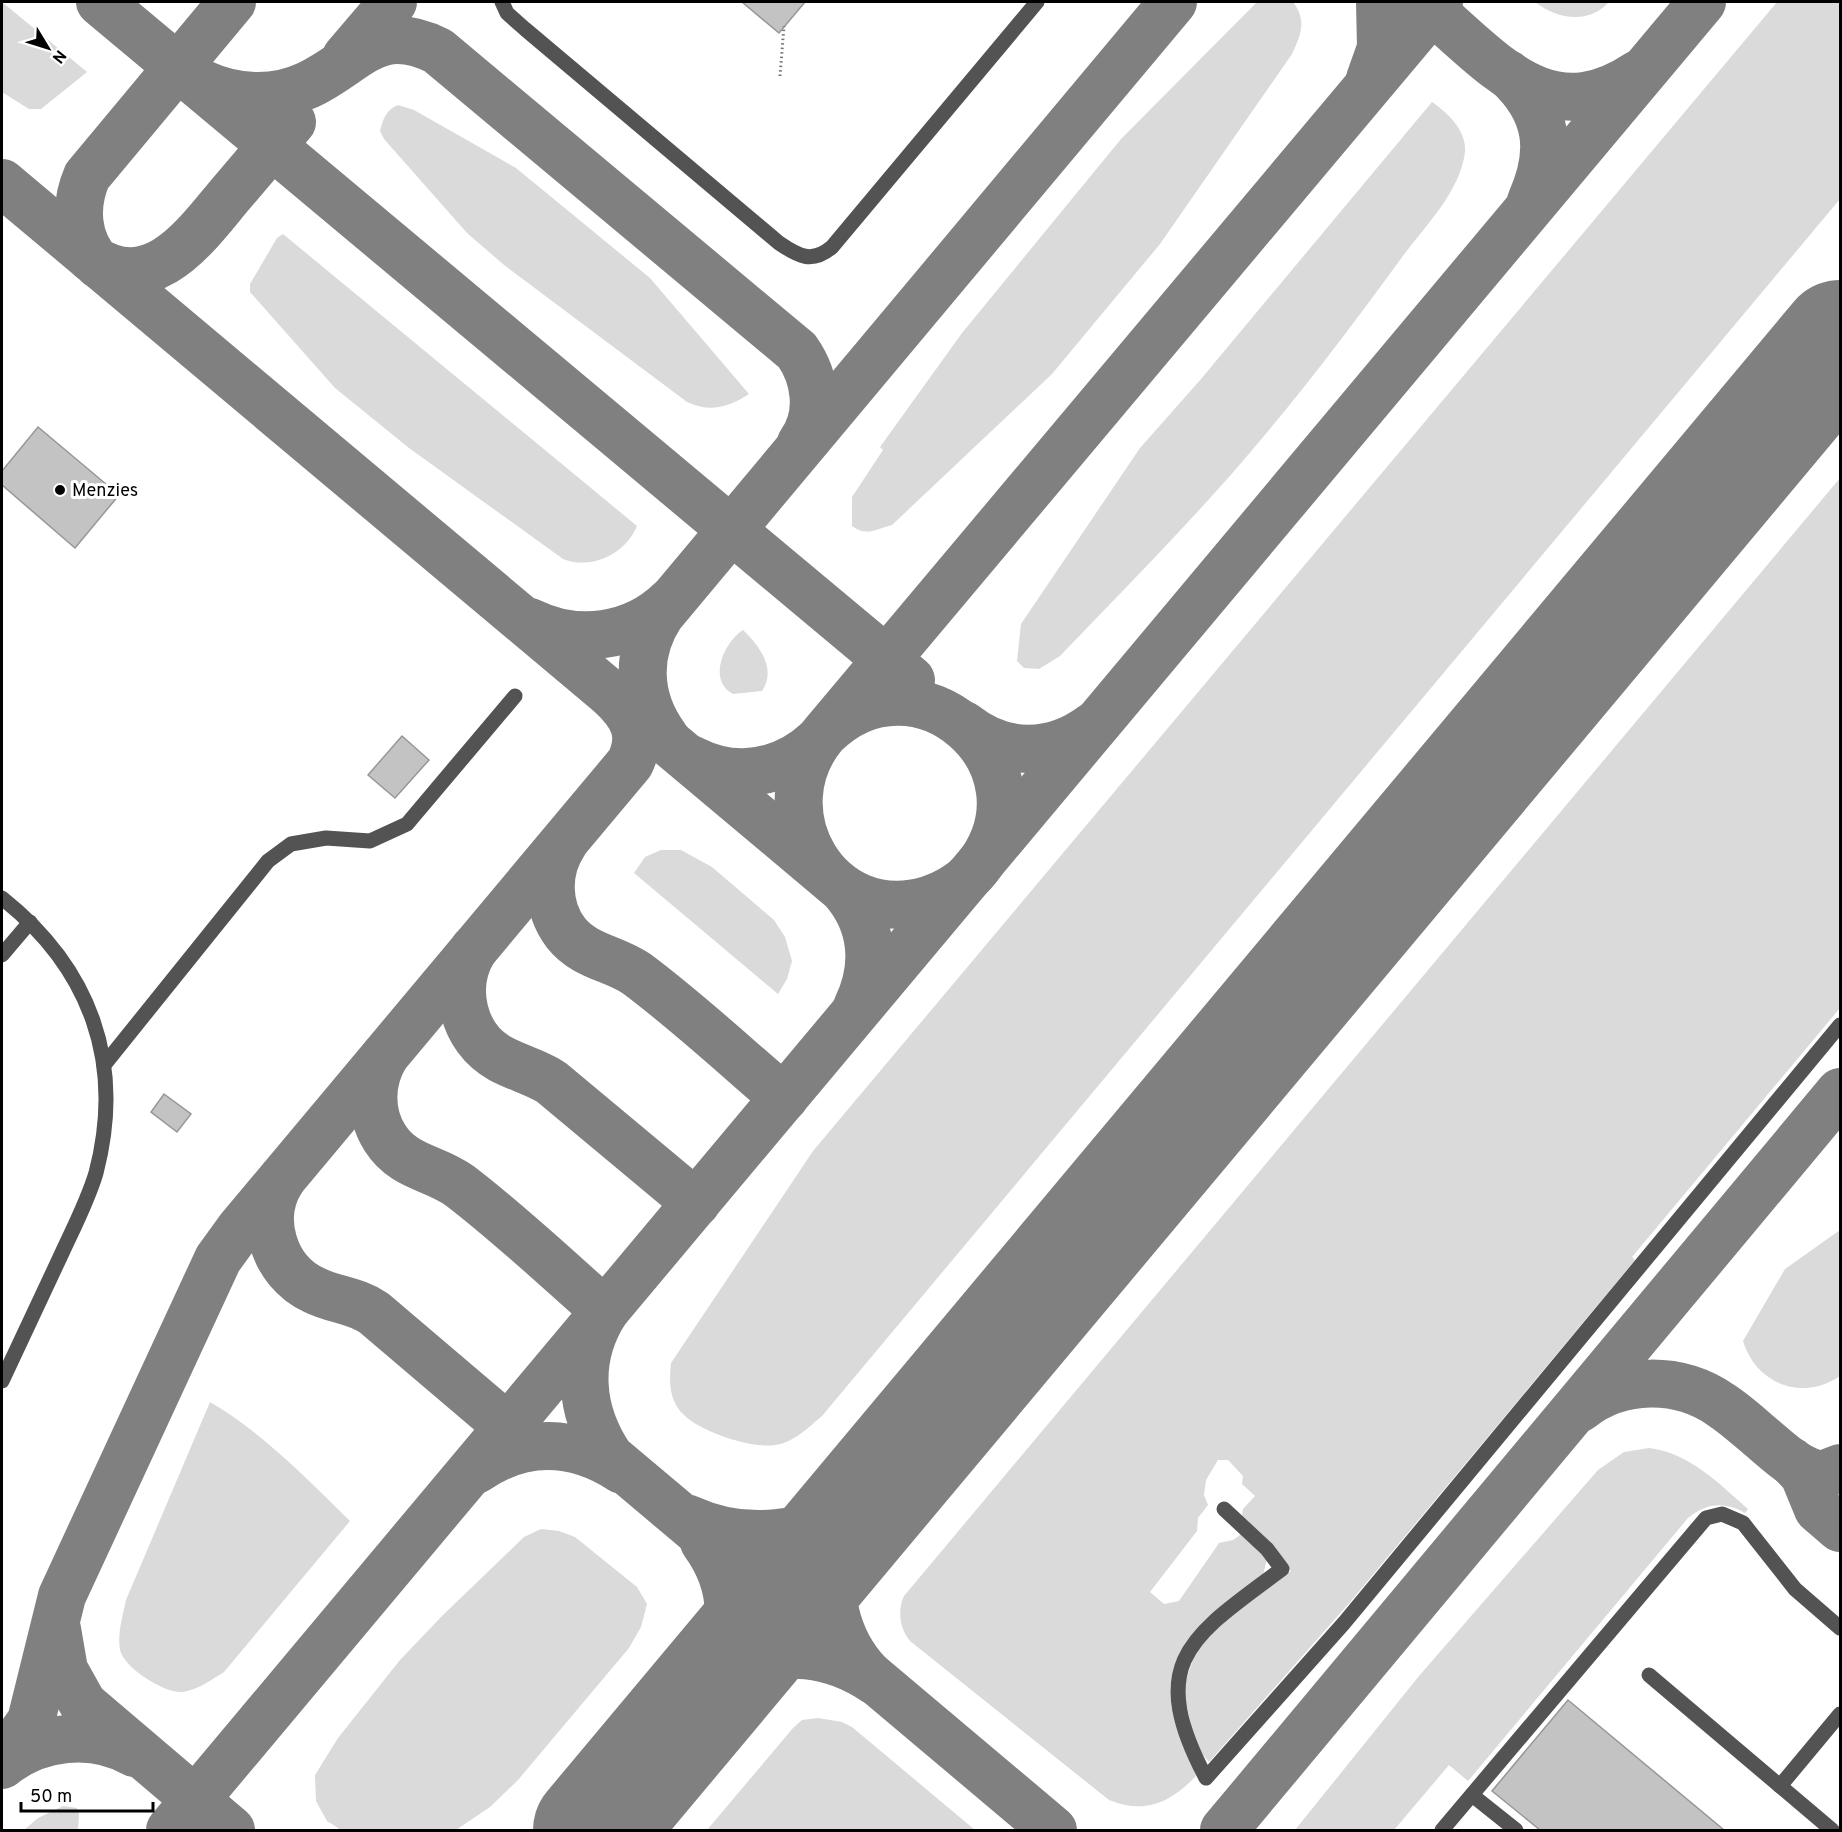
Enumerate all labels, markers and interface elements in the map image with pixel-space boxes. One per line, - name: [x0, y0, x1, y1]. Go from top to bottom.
- north arrow: [18, 18, 78, 78]
- text: N: [47, 45, 70, 67]
- place label: Menzies: [72, 480, 138, 503]
- marker: Menzies: [53, 483, 67, 497]
- scale bar: [21, 1775, 153, 1813]
- text: 50 m: [30, 1786, 72, 1809]

